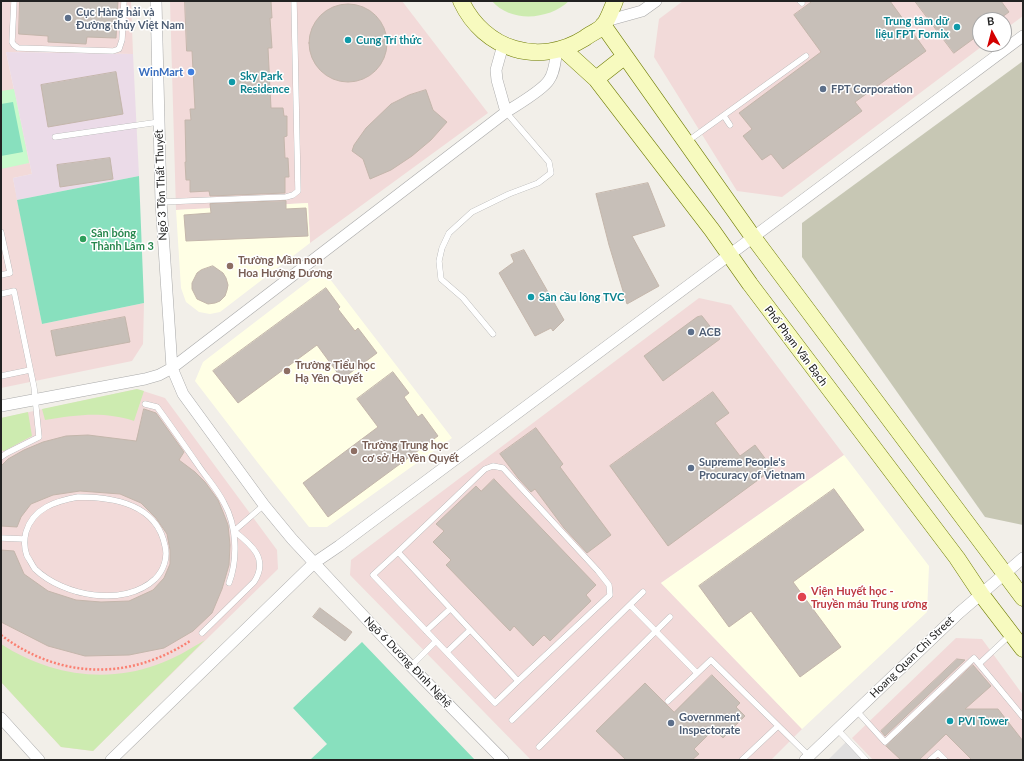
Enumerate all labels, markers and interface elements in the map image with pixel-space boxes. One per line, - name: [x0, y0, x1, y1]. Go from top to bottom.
- place label: Cục Hàng hải và Đường thủy Việt Nam: [76, 5, 184, 31]
- north arrow: [972, 12, 1012, 52]
- marker: Cục Hàng hải và Đường thủy Việt Nam: [63, 13, 73, 23]
- place label: Trung tâm dữ liệu FPT Fornix: [876, 14, 949, 40]
- text: B: [986, 14, 995, 27]
- marker: Trung tâm dữ liệu FPT Fornix: [952, 22, 962, 32]
- place label: Cung Trí thức: [356, 33, 422, 47]
- marker: Cung Trí thức: [343, 35, 353, 45]
- place label: WinMart: [139, 65, 183, 79]
- marker: WinMart: [186, 67, 196, 77]
- place label: Sky Park Residence: [240, 69, 290, 95]
- marker: Sky Park Residence: [227, 77, 237, 87]
- place label: FPT Corporation: [831, 82, 913, 96]
- marker: FPT Corporation: [818, 84, 828, 94]
- street label: Ngõ 3 Tôn Thất Thuyết: [152, 129, 170, 241]
- place label: Sân bóng Thành Lâm 3: [91, 226, 154, 252]
- marker: Sân bóng Thành Lâm 3: [78, 234, 88, 244]
- place label: Trường Mầm non Hoa Hướng Dương: [238, 253, 332, 279]
- marker: Trường Mầm non Hoa Hướng Dương: [225, 261, 235, 271]
- place label: Sân cầu lông TVC: [539, 290, 624, 304]
- marker: Sân cầu lông TVC: [526, 292, 536, 302]
- street label: Phố Phạm Văn Bạch: [762, 303, 830, 389]
- place label: ACB: [699, 325, 721, 339]
- marker: ACB: [686, 327, 696, 337]
- place label: Trường Tiểu học Hạ Yên Quyết: [295, 358, 375, 384]
- marker: Trường Tiểu học Hạ Yên Quyết: [282, 366, 292, 376]
- place label: Trường Trung học cơ sở Hạ Yên Quyết: [362, 438, 459, 464]
- marker: Trường Trung học cơ sở Hạ Yên Quyết: [349, 446, 359, 456]
- place label: Supreme People's Procuracy of Vietnam: [699, 455, 805, 481]
- marker: Supreme People's Procuracy of Vietnam: [686, 463, 696, 473]
- place label: Viện Huyết học - Truyền máu Trung ương: [811, 584, 927, 610]
- marker: Viện Huyết học - Truyền máu Trung ương: [796, 591, 808, 603]
- street label: Hoang Quan Chi Street: [867, 613, 957, 701]
- street label: Ngõ 6 Dương Đình Nghệ: [361, 614, 455, 710]
- place label: Government Inspectorate: [679, 710, 740, 736]
- place label: PVI Tower: [958, 714, 1008, 728]
- marker: PVI Tower: [945, 716, 955, 726]
- marker: Government Inspectorate: [666, 718, 676, 728]

